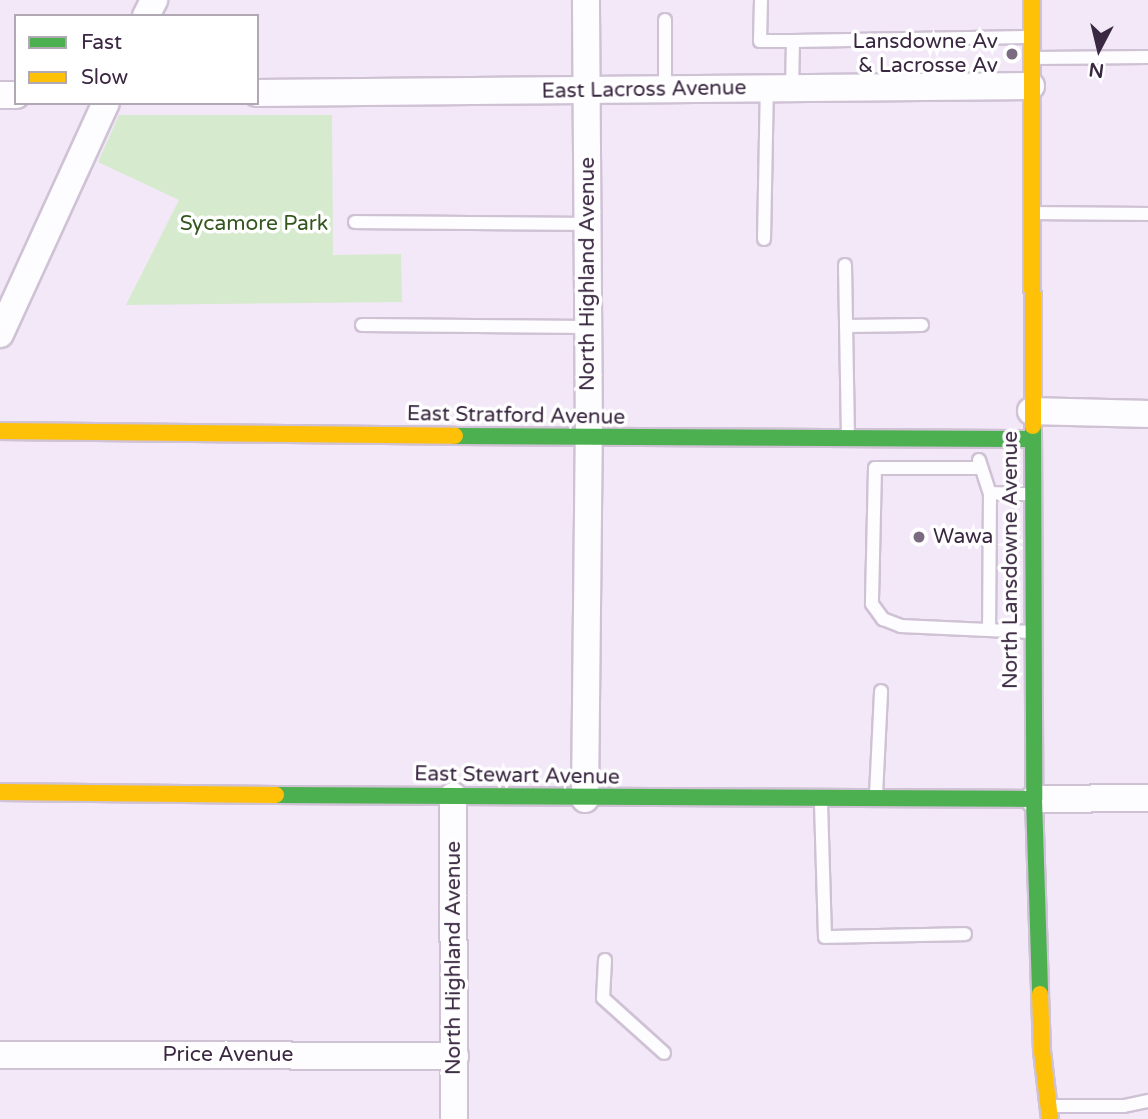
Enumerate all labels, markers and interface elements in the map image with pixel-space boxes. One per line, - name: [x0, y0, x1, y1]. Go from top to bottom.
- legend: [14, 14, 259, 105]
- north arrow: [1064, 14, 1134, 84]
- place label: Lansdowne Av & Lacrosse Av: [853, 29, 998, 79]
- text: Fast: [81, 30, 122, 55]
- marker: Lansdowne Av & Lacrosse Av: [1004, 46, 1020, 62]
- text: N: [1088, 58, 1105, 82]
- text: Slow: [81, 65, 128, 90]
- street label: East Lacross Avenue: [541, 76, 747, 104]
- street label: North Highland Avenue: [575, 157, 601, 391]
- park label: Sycamore Park: [180, 211, 328, 237]
- street label: East Stratford Avenue: [407, 401, 625, 431]
- street label: North Lansdowne Avenue: [998, 431, 1024, 689]
- place label: Wawa: [933, 524, 993, 550]
- marker: Wawa: [911, 529, 927, 545]
- street label: East Stewart Avenue: [414, 762, 620, 790]
- street label: North Highland Avenue: [441, 841, 467, 1075]
- street label: Price Avenue: [163, 1042, 293, 1068]

